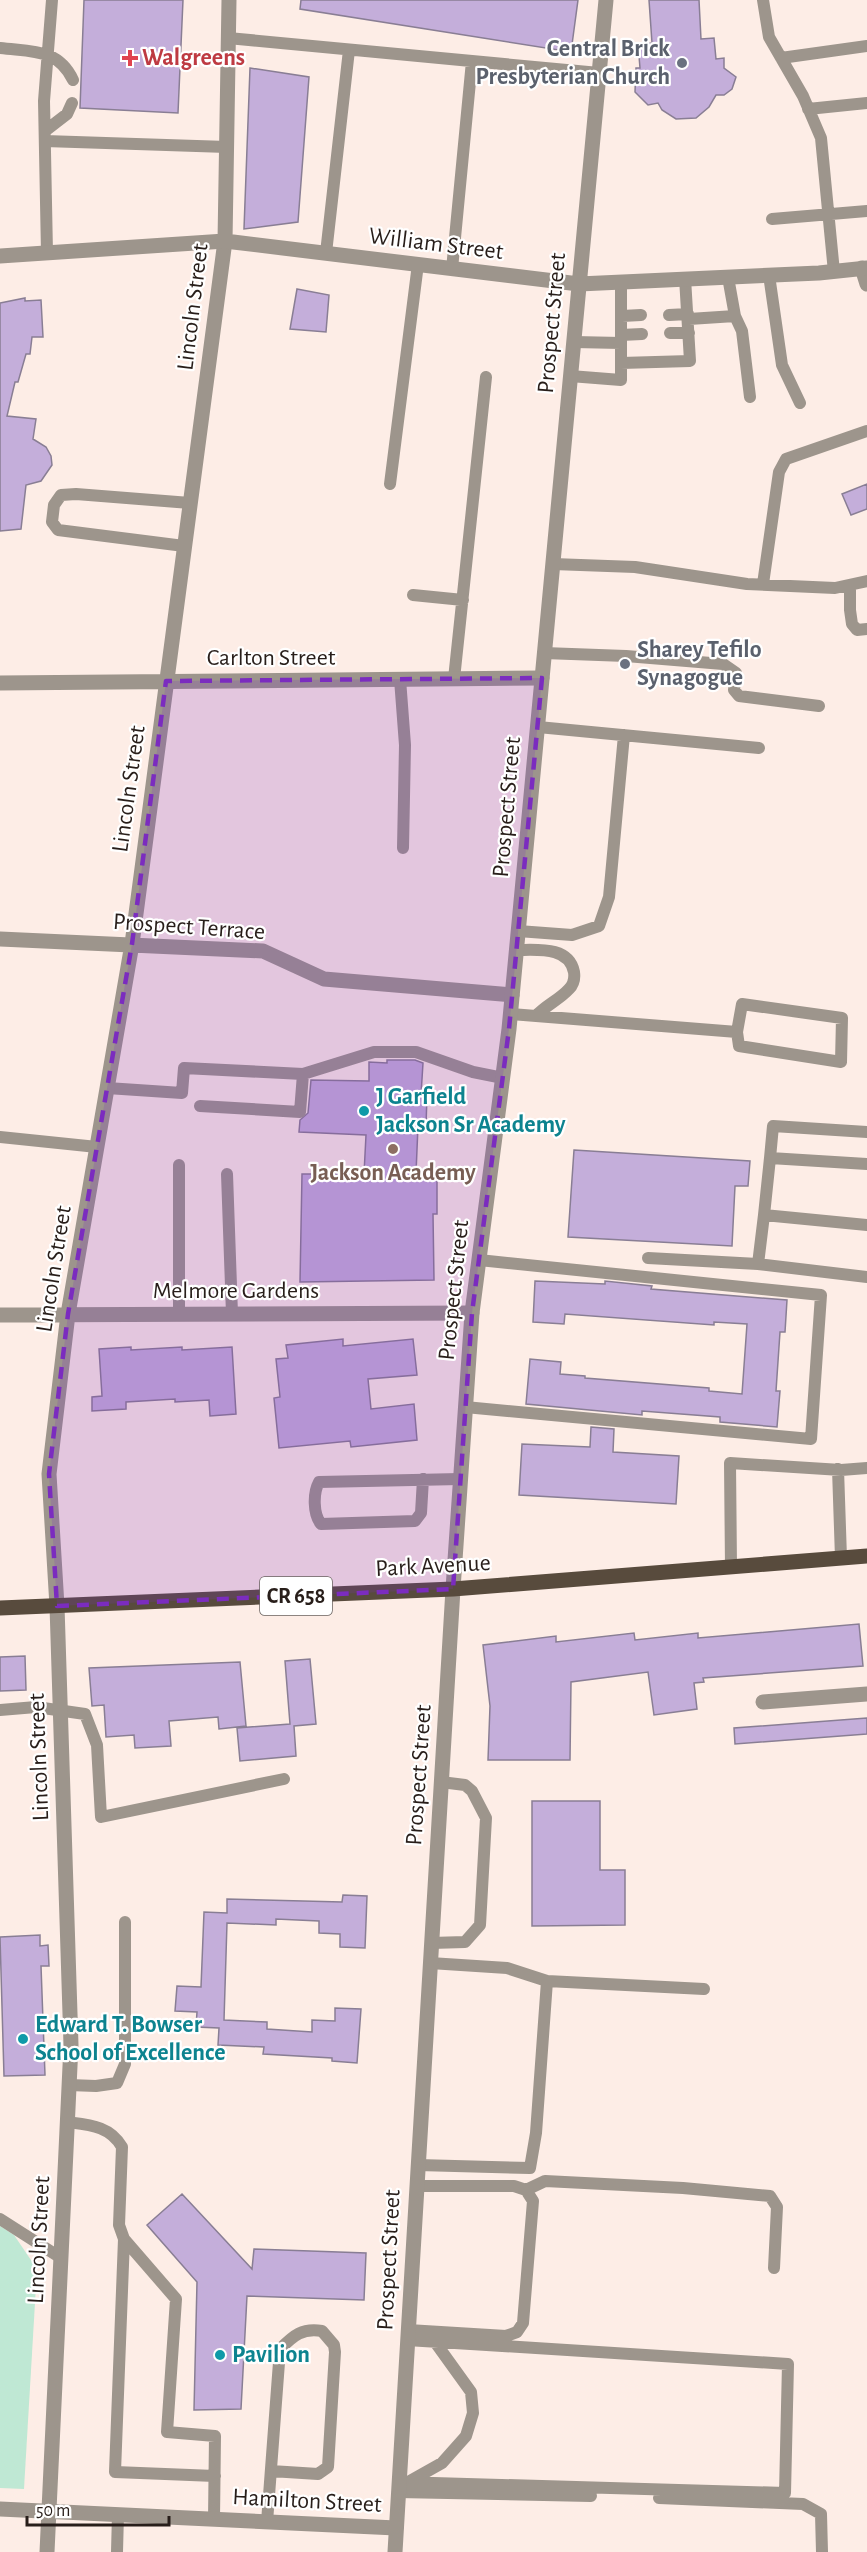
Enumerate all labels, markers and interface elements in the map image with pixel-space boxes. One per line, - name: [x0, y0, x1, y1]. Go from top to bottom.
- place label: Central Brick Presbyterian Church: [475, 37, 670, 89]
- place label: Walgreens: [142, 46, 245, 70]
- marker: Walgreens: [123, 51, 137, 65]
- marker: Central Brick Presbyterian Church: [675, 56, 689, 70]
- street label: William Street: [367, 224, 505, 264]
- street label: Lincoln Street: [173, 242, 213, 372]
- street label: Prospect Street: [534, 251, 570, 394]
- place label: Sharey Tefilo Synagogue: [637, 638, 762, 690]
- street label: Carlton Street: [207, 646, 336, 670]
- marker: Sharey Tefilo Synagogue: [618, 657, 632, 671]
- street label: Lincoln Street: [108, 724, 150, 854]
- street label: Prospect Street: [489, 735, 525, 878]
- street label: Prospect Terrace: [112, 910, 266, 944]
- place label: J Garfield Jackson Sr Academy: [376, 1085, 566, 1137]
- marker: J Garfield Jackson Sr Academy: [357, 1104, 371, 1118]
- marker: Jackson Academy: [386, 1142, 400, 1156]
- place label: Jackson Academy: [310, 1161, 476, 1185]
- street label: Lincoln Street: [32, 1204, 76, 1334]
- street label: Prospect Street: [435, 1218, 473, 1361]
- street label: Melmore Gardens: [153, 1279, 319, 1303]
- street label: Park Avenue: [375, 1551, 491, 1581]
- road number: CR 658: [260, 1577, 332, 1615]
- street label: Lincoln Street: [25, 1692, 53, 1821]
- street label: Prospect Street: [402, 1703, 436, 1846]
- place label: Edward T. Bowser School of Excellence: [35, 2013, 226, 2065]
- marker: Edward T. Bowser School of Excellence: [16, 2032, 30, 2046]
- street label: Lincoln Street: [24, 2175, 54, 2305]
- street label: Prospect Street: [373, 2189, 405, 2331]
- place label: Pavilion: [232, 2343, 310, 2367]
- marker: Pavilion: [213, 2348, 227, 2362]
- street label: Hamilton Street: [232, 2485, 383, 2517]
- scale bar: [27, 2489, 170, 2527]
- text: 50 m: [36, 2502, 70, 2520]

